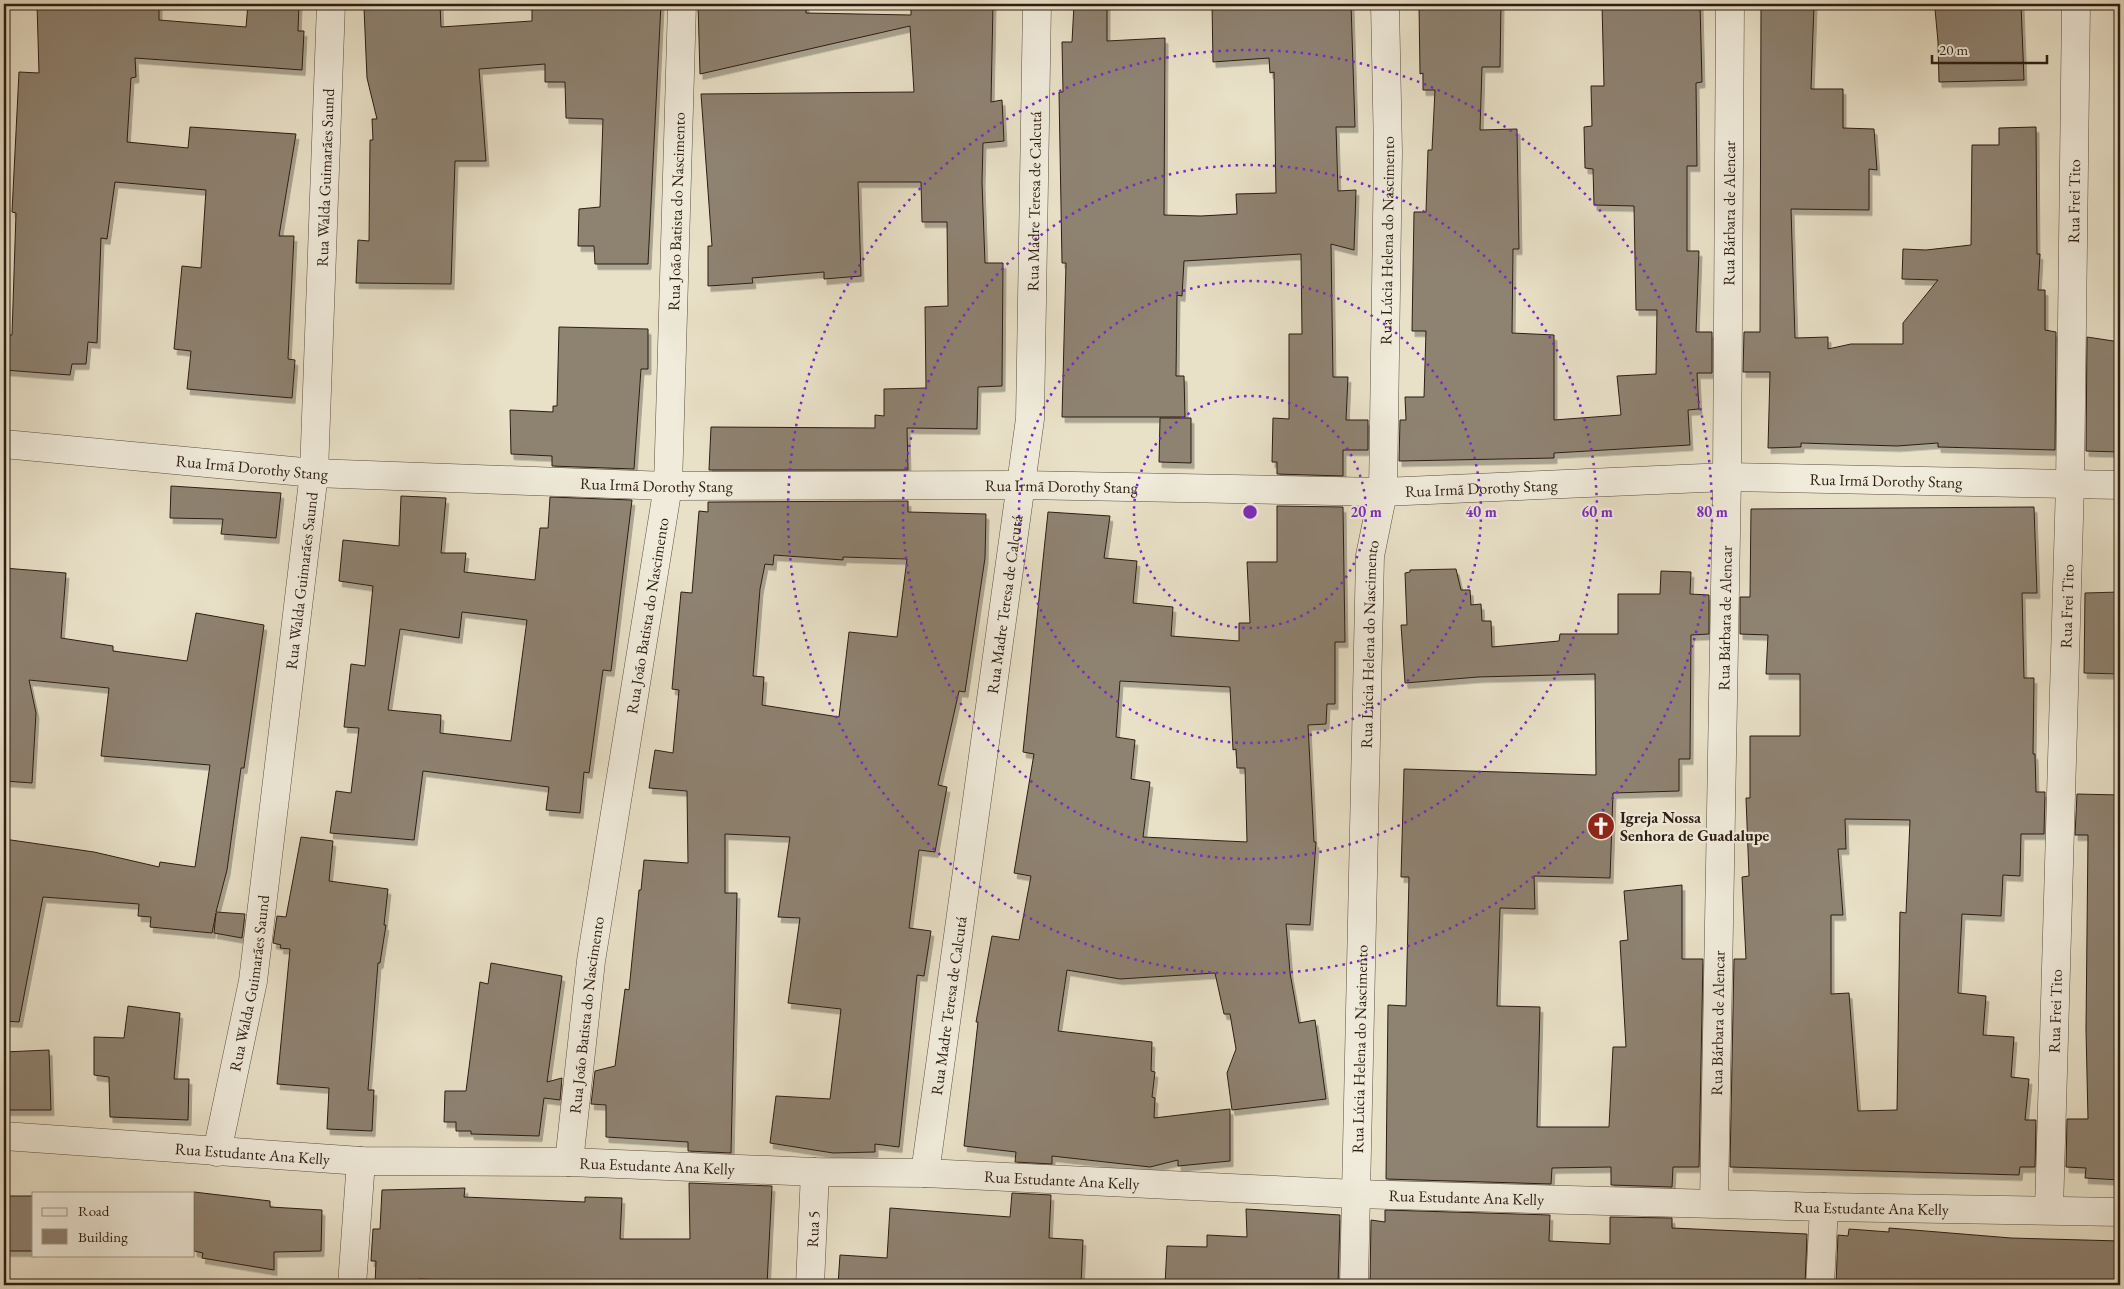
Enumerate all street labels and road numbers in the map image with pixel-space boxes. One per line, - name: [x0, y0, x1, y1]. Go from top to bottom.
- street label: Rua Walda Guimarães Saund: [311, 87, 338, 267]
- street label: Rua Madre Teresa de Calcutá: [1022, 110, 1046, 292]
- street label: Rua João Batista do Nascimento: [663, 112, 689, 311]
- street label: Rua Lúcia Helena do Nascimento: [1375, 136, 1399, 345]
- street label: Rua Bárbara de Alencar: [1718, 140, 1740, 286]
- street label: Rua Frei Tito: [2063, 159, 2085, 243]
- street label: Rua Irmã Dorothy Stang: [175, 450, 329, 484]
- street label: Rua Irmã Dorothy Stang: [1809, 468, 1964, 492]
- street label: Rua Irmã Dorothy Stang: [580, 472, 734, 497]
- street label: Rua Irmã Dorothy Stang: [985, 474, 1139, 498]
- street label: Rua Irmã Dorothy Stang: [1404, 474, 1559, 502]
- street label: Rua Walda Guimarães Saund: [280, 490, 322, 671]
- street label: Rua Madre Teresa de Calcutá: [981, 513, 1027, 695]
- street label: Rua João Batista do Nascimento: [621, 516, 673, 715]
- street label: Rua Lúcia Helena do Nascimento: [1355, 538, 1384, 749]
- street label: Rua Bárbara de Alencar: [1713, 545, 1736, 691]
- street label: Rua Frei Tito: [2055, 564, 2078, 649]
- street label: Rua Walda Guimarães Saund: [224, 893, 274, 1073]
- street label: Rua Madre Teresa de Calcutá: [925, 914, 971, 1096]
- street label: Rua João Batista do Nascimento: [564, 915, 609, 1115]
- street label: Rua Lúcia Helena do Nascimento: [1346, 944, 1372, 1154]
- street label: Rua Bárbara de Alencar: [1705, 950, 1729, 1096]
- street label: Rua Frei Tito: [2043, 969, 2066, 1053]
- street label: Rua Estudante Ana Kelly: [174, 1137, 332, 1169]
- street label: Rua Estudante Ana Kelly: [579, 1152, 736, 1179]
- street label: Rua Estudante Ana Kelly: [984, 1165, 1141, 1194]
- street label: Rua Estudante Ana Kelly: [1388, 1184, 1545, 1210]
- street label: Rua Estudante Ana Kelly: [1793, 1196, 1950, 1220]
- street label: Rua 5: [801, 1210, 824, 1248]

